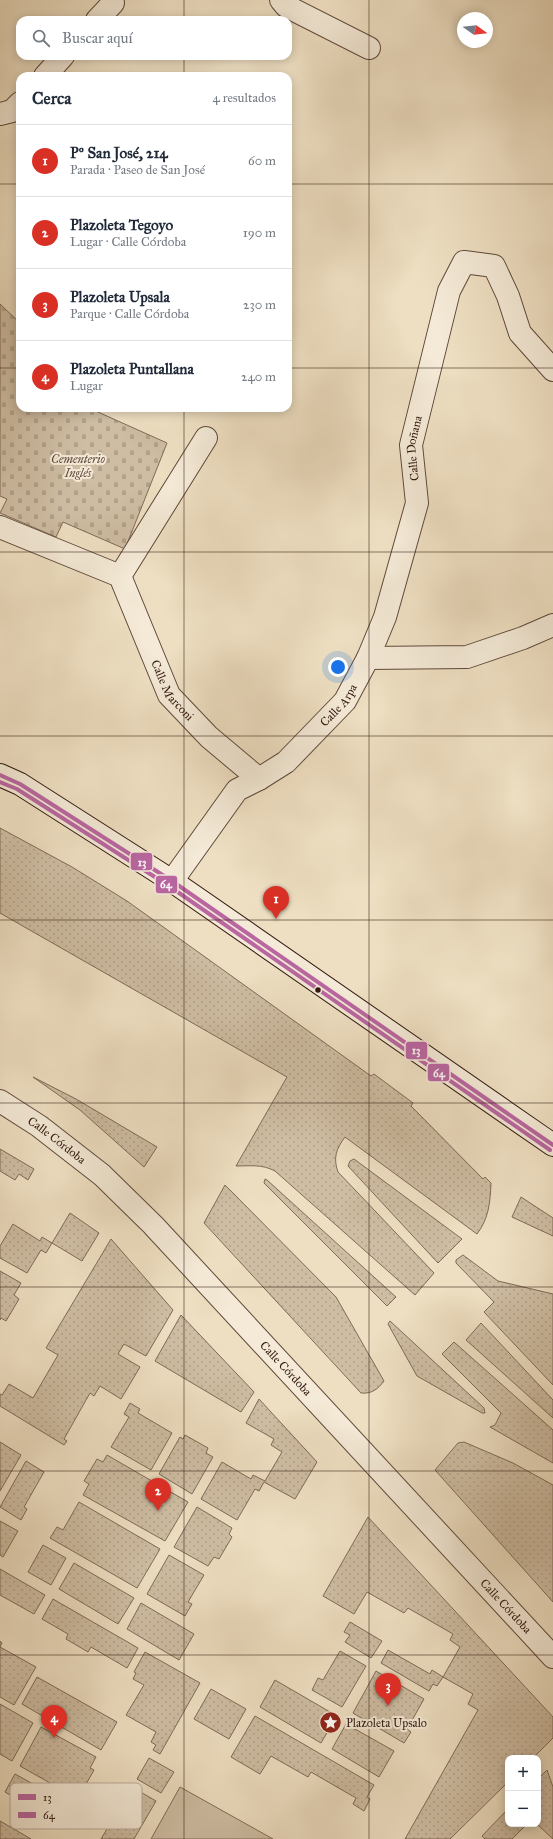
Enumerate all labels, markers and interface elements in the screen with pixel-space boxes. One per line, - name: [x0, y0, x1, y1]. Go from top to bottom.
- north arrow: [457, 12, 493, 48]
- search box: [16, 16, 292, 60]
- icon: search: [30, 27, 52, 49]
- text: Buscar aquí: [62, 29, 133, 47]
- text: Cerca: [32, 88, 71, 109]
- text: 4 resultados: [213, 90, 276, 106]
- text: Pº San José, 214: [70, 144, 168, 162]
- text: 1: [42, 153, 48, 169]
- text: 60 m: [248, 153, 276, 169]
- text: Parada · Paseo de San José: [70, 162, 205, 178]
- text: Plazoleta Tegoyo: [70, 216, 173, 234]
- text: 2: [42, 225, 48, 241]
- text: 190 m: [243, 225, 276, 241]
- text: Lugar · Calle Córdoba: [70, 234, 186, 250]
- text: Plazoleta Upsala: [70, 288, 170, 306]
- text: 3: [42, 297, 48, 313]
- text: 230 m: [243, 297, 276, 313]
- text: Parque · Calle Córdoba: [70, 306, 189, 322]
- text: Plazoleta Puntallana: [70, 360, 194, 378]
- text: 4: [41, 369, 49, 385]
- text: 240 m: [241, 369, 276, 385]
- text: Lugar: [70, 378, 103, 394]
- street label: Calle Doñana: [404, 413, 425, 482]
- park label: Cementerio Inglés: [51, 452, 105, 480]
- your location: [328, 657, 348, 677]
- street label: Calle Marconi: [148, 658, 197, 724]
- street label: Calle Arpa: [317, 681, 360, 729]
- line badge: 13: [130, 852, 153, 871]
- text: 13: [138, 856, 146, 870]
- line badge: 64: [155, 875, 178, 894]
- text: 64: [160, 878, 173, 892]
- pin: 1: [263, 886, 289, 919]
- unlabelled marker: [313, 985, 323, 995]
- line badge: 13: [405, 1041, 428, 1060]
- text: 13: [412, 1044, 420, 1058]
- line badge: 64: [427, 1063, 450, 1082]
- text: 64: [433, 1067, 446, 1081]
- street label: Calle Córdoba: [25, 1114, 89, 1167]
- street label: Calle Córdoba: [257, 1338, 315, 1399]
- pin: 2: [145, 1478, 171, 1511]
- street label: Calle Córdoba: [477, 1576, 535, 1637]
- pin: 3: [375, 1673, 401, 1706]
- pin: 4: [41, 1705, 67, 1738]
- place icon: Plazoleta Upsalo: [318, 1710, 344, 1736]
- place label: Plazoleta Upsalo: [346, 1716, 427, 1730]
- map controls: [505, 1755, 541, 1827]
- button: +: [505, 1755, 541, 1791]
- legend: [10, 1783, 142, 1829]
- text: 13: [43, 1791, 52, 1804]
- button: −: [505, 1791, 541, 1827]
- text: 64: [43, 1809, 56, 1822]

